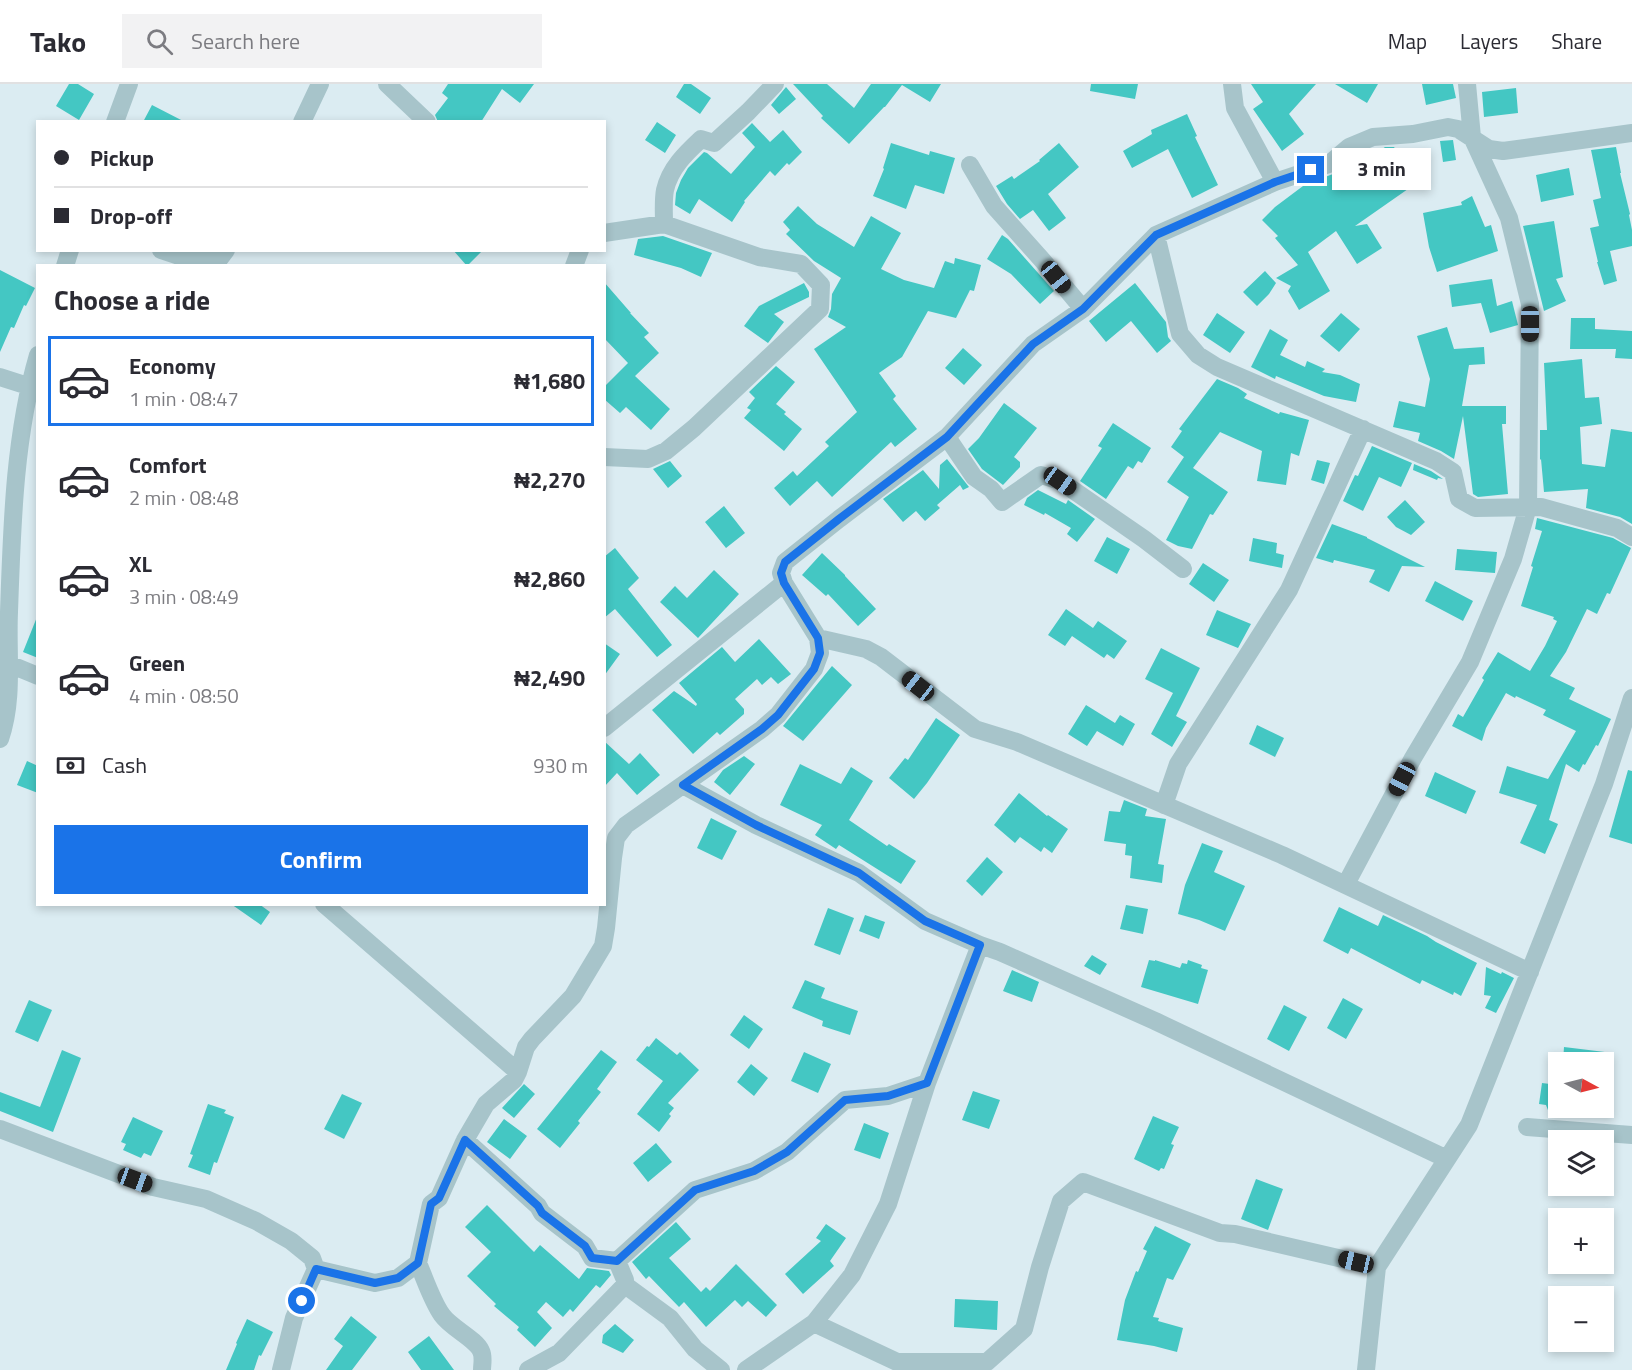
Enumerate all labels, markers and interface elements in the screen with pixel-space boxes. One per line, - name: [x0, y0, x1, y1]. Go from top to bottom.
- search box: [122, 14, 542, 68]
- text: Tako: [30, 20, 86, 63]
- text: Search here: [191, 24, 300, 58]
- icon: search: [143, 25, 176, 58]
- text: Map: [1388, 25, 1427, 57]
- text: Layers: [1460, 25, 1518, 57]
- text: Share: [1551, 25, 1602, 57]
- text: Pickup: [90, 141, 154, 175]
- callout: 3 min: [1332, 149, 1431, 191]
- text: 3 min: [1357, 153, 1406, 184]
- route end: [1297, 156, 1324, 183]
- text: Drop-off: [90, 199, 172, 233]
- car: [1038, 257, 1074, 297]
- text: Choose a ride: [54, 279, 210, 320]
- car: [1521, 306, 1539, 342]
- text: Economy: [129, 349, 216, 383]
- icon: car: [57, 354, 111, 408]
- text: ₦1,680: [514, 364, 585, 398]
- text: 1 min · 08:47: [129, 383, 239, 414]
- text: Comfort: [129, 448, 207, 482]
- icon: car: [57, 453, 111, 507]
- text: ₦2,270: [514, 463, 585, 497]
- car: [1040, 463, 1080, 499]
- text: 2 min · 08:48: [129, 482, 239, 513]
- text: XL: [129, 547, 152, 581]
- icon: car: [57, 552, 111, 606]
- text: ₦2,860: [514, 562, 585, 596]
- text: 3 min · 08:49: [129, 581, 239, 612]
- text: Green: [129, 646, 185, 680]
- icon: car: [57, 651, 111, 705]
- text: ₦2,490: [514, 661, 585, 695]
- car: [898, 668, 938, 704]
- text: 4 min · 08:50: [129, 680, 239, 711]
- text: Cash: [102, 748, 147, 782]
- icon: cash: [54, 749, 87, 782]
- text: 930 m: [533, 750, 588, 781]
- car: [1386, 759, 1418, 799]
- button: Confirm: [54, 825, 588, 894]
- north arrow: [1548, 1052, 1614, 1118]
- map controls: [1548, 1052, 1614, 1352]
- button: layers: [1548, 1130, 1614, 1196]
- car: [115, 1165, 155, 1195]
- button: +: [1548, 1208, 1614, 1274]
- car: [1336, 1249, 1376, 1275]
- button: −: [1548, 1286, 1614, 1352]
- route start: [288, 1287, 315, 1314]

